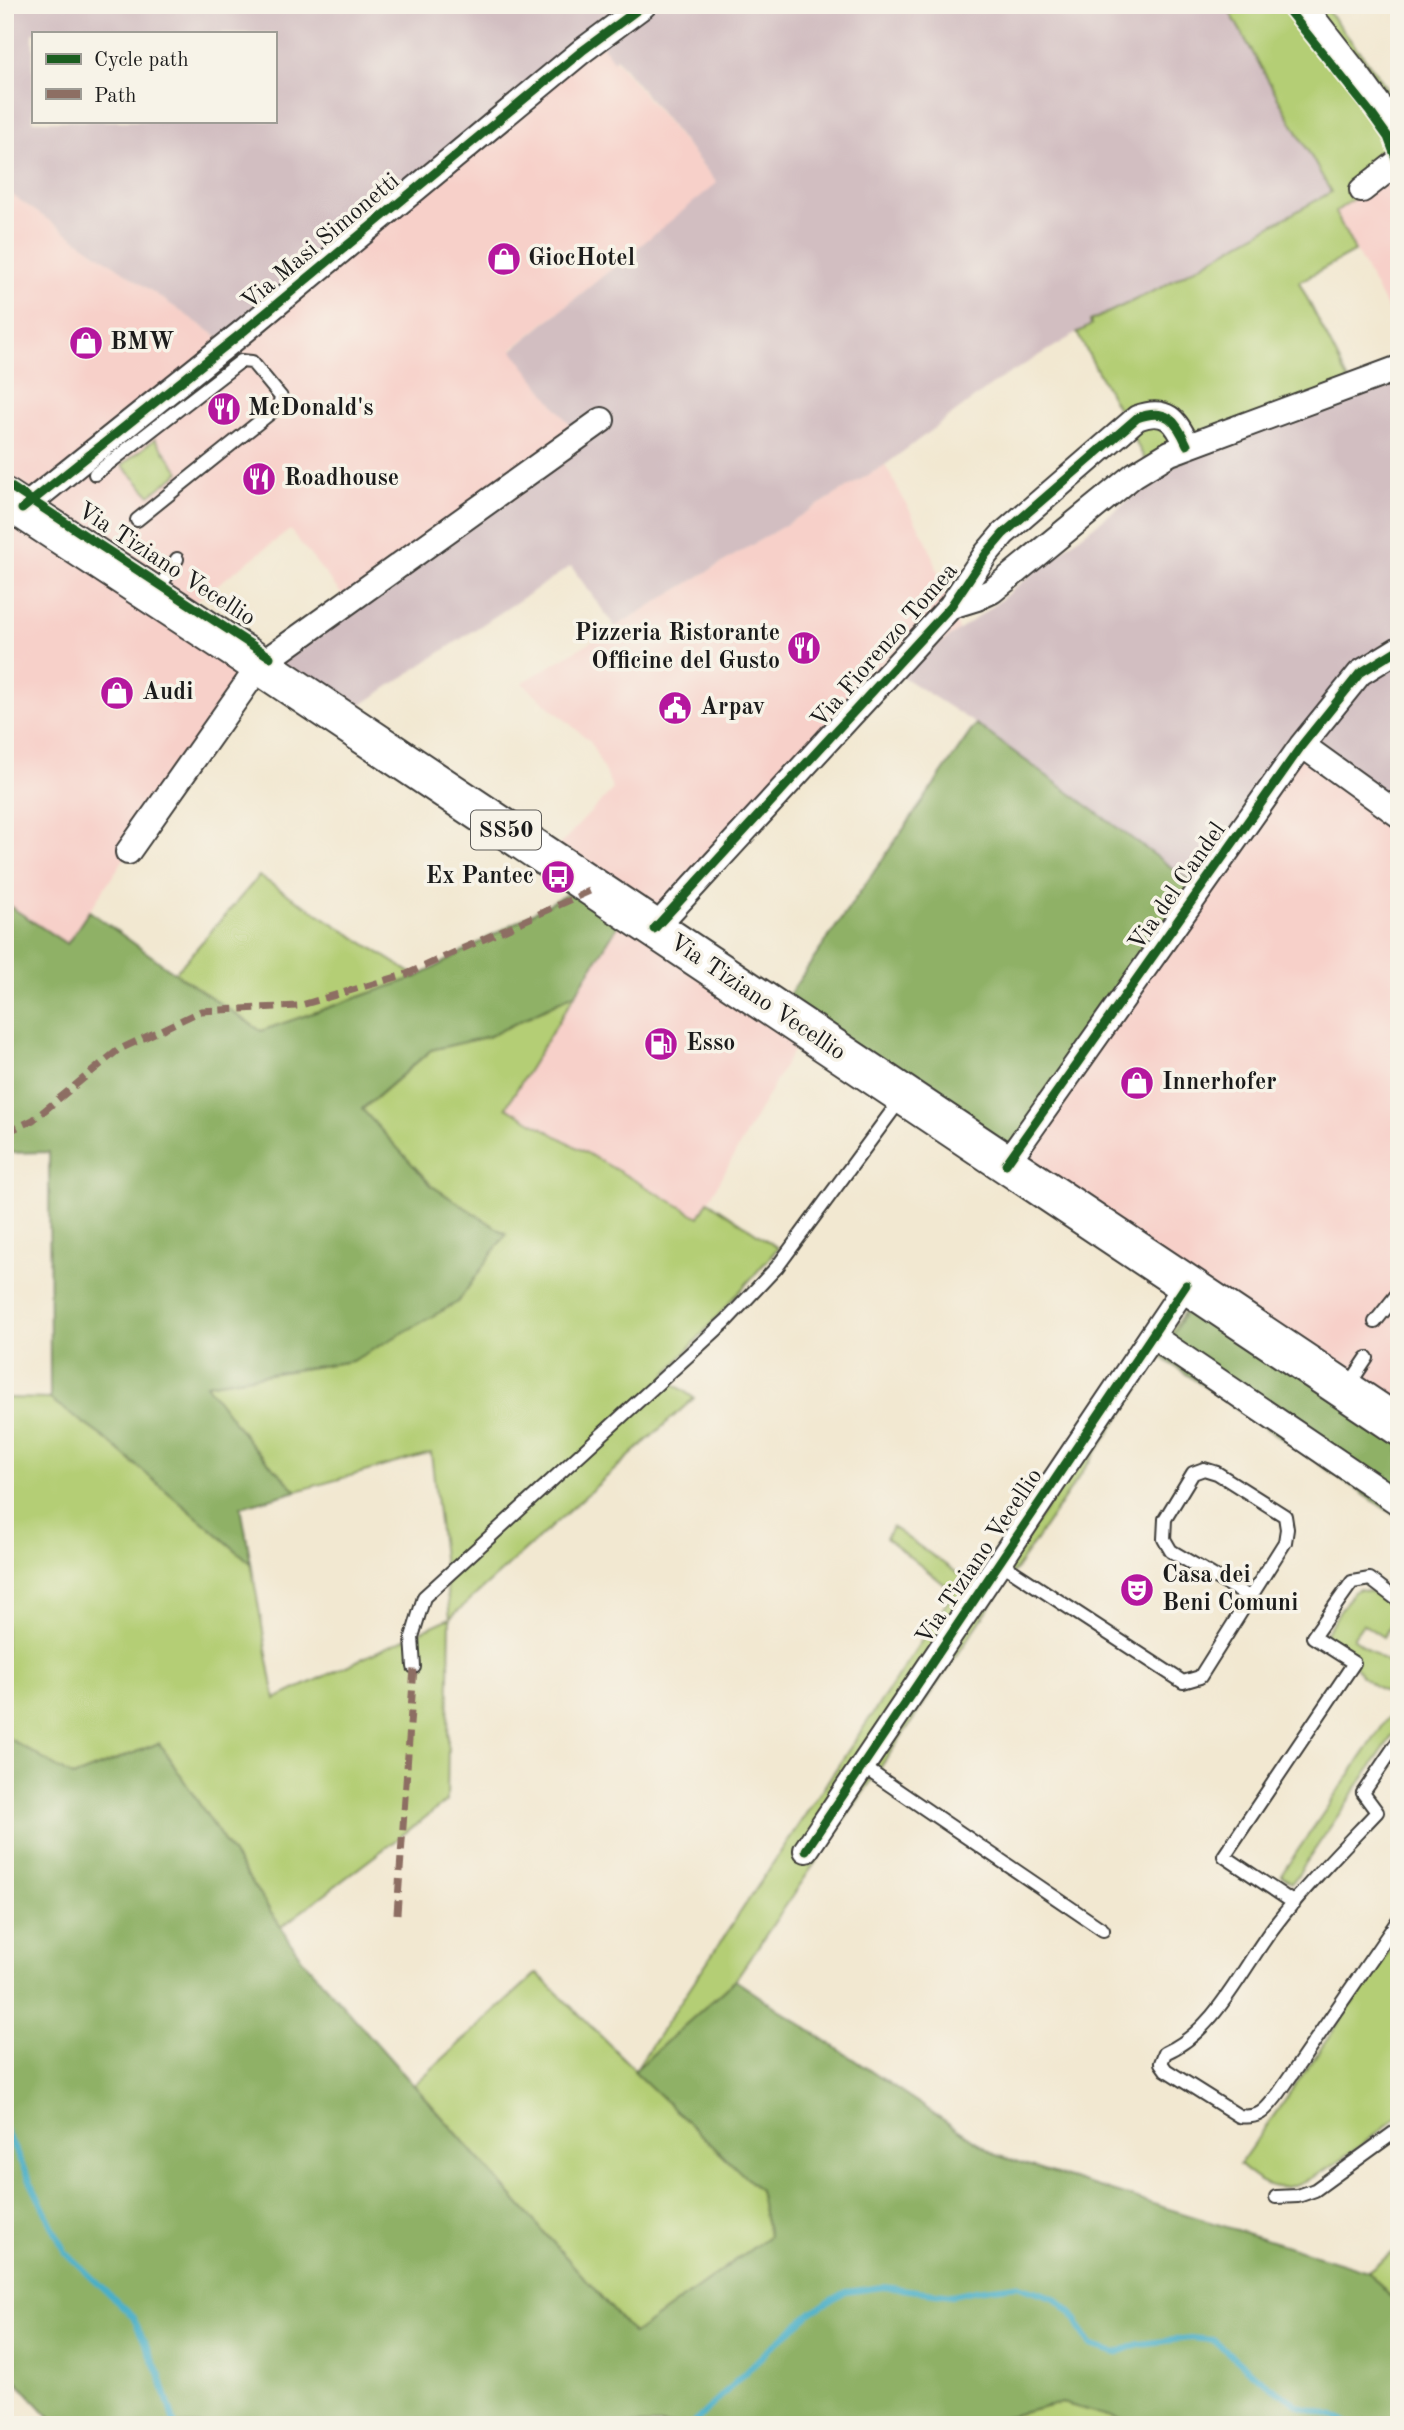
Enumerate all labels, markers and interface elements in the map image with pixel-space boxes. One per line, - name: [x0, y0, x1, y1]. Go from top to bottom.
- legend: [32, 32, 276, 122]
- text: Cycle path: [94, 50, 189, 71]
- text: Path: [94, 86, 137, 107]
- street label: Via Masi Simonetti: [238, 169, 404, 315]
- shop icon: GiocHotel: [485, 240, 523, 278]
- place label: GiocHotel: [528, 247, 635, 271]
- shop icon: BMW: [67, 324, 105, 362]
- place label: BMW: [110, 331, 174, 355]
- restaurant icon: McDonald's: [205, 390, 243, 428]
- place label: McDonald's: [248, 397, 373, 421]
- restaurant icon: Roadhouse: [240, 460, 278, 498]
- place label: Roadhouse: [284, 467, 399, 491]
- street label: Via Tiziano Vecellio: [73, 499, 259, 631]
- street label: Via Fiorenzo Tomea: [807, 559, 963, 733]
- place label: Pizzeria Ristorante Officine del Gusto: [574, 622, 780, 674]
- restaurant icon: Pizzeria Ristorante Officine del Gusto: [785, 629, 823, 667]
- shop icon: Audi: [98, 674, 136, 712]
- place label: Audi: [142, 681, 193, 705]
- public building icon: Arpav: [656, 689, 694, 727]
- place label: Arpav: [700, 696, 765, 720]
- road number: SS50: [471, 810, 541, 850]
- street label: Via del Candel: [1125, 819, 1231, 955]
- bus stop icon: Ex Pantec: [539, 858, 577, 896]
- place label: Ex Pantec: [426, 865, 534, 889]
- street label: Via Tiziano Vecellio: [665, 930, 849, 1066]
- fuel station icon: Esso: [642, 1025, 680, 1063]
- place label: Esso: [686, 1032, 735, 1056]
- shop icon: Innerhofer: [1118, 1064, 1156, 1102]
- place label: Innerhofer: [1162, 1071, 1277, 1095]
- street label: Via Tiziano Vecellio: [912, 1465, 1048, 1649]
- place label: Casa dei Beni Comuni: [1162, 1564, 1298, 1616]
- theatre icon: Casa dei Beni Comuni: [1118, 1571, 1156, 1609]

